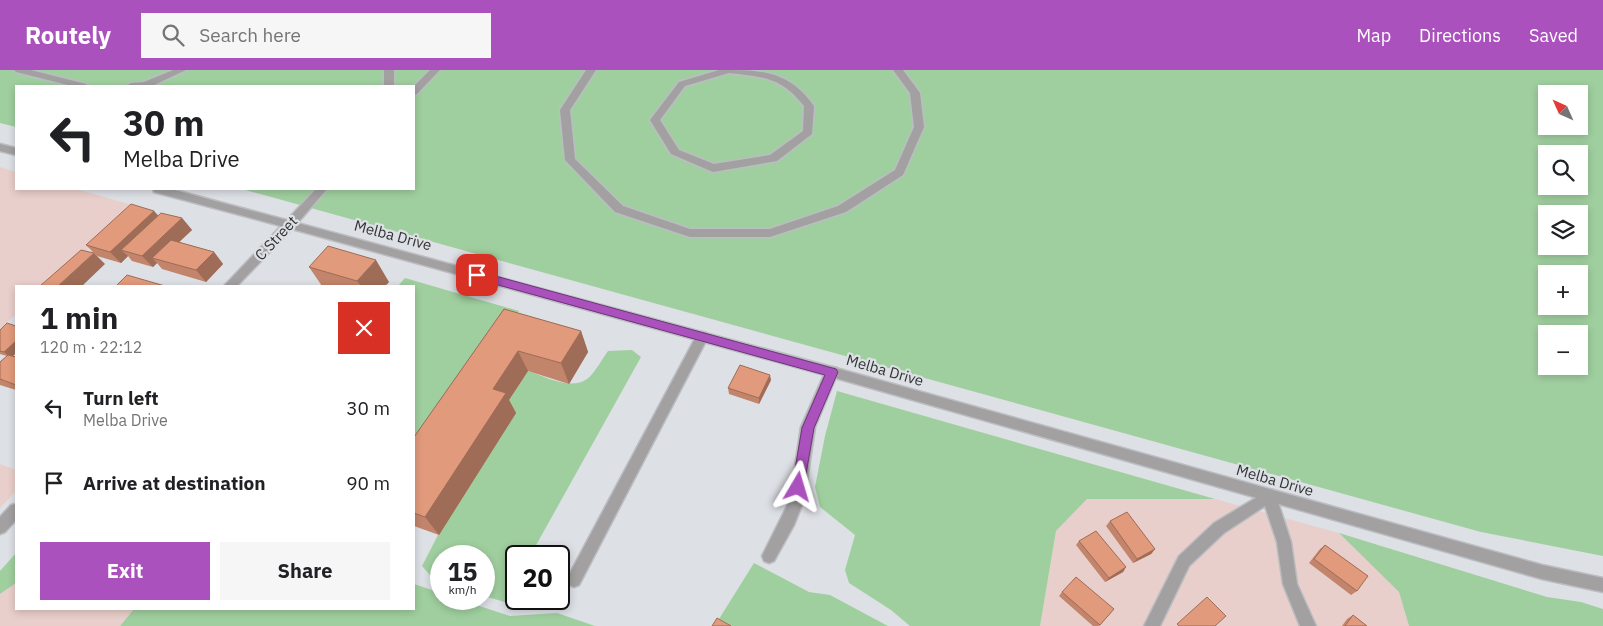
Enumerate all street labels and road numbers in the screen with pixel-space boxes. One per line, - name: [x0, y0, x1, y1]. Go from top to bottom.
- street label: C Street: [251, 212, 301, 264]
- street label: Melba Drive: [352, 216, 434, 254]
- street label: Melba Drive: [844, 350, 926, 390]
- street label: Melba Drive: [1234, 460, 1316, 500]

